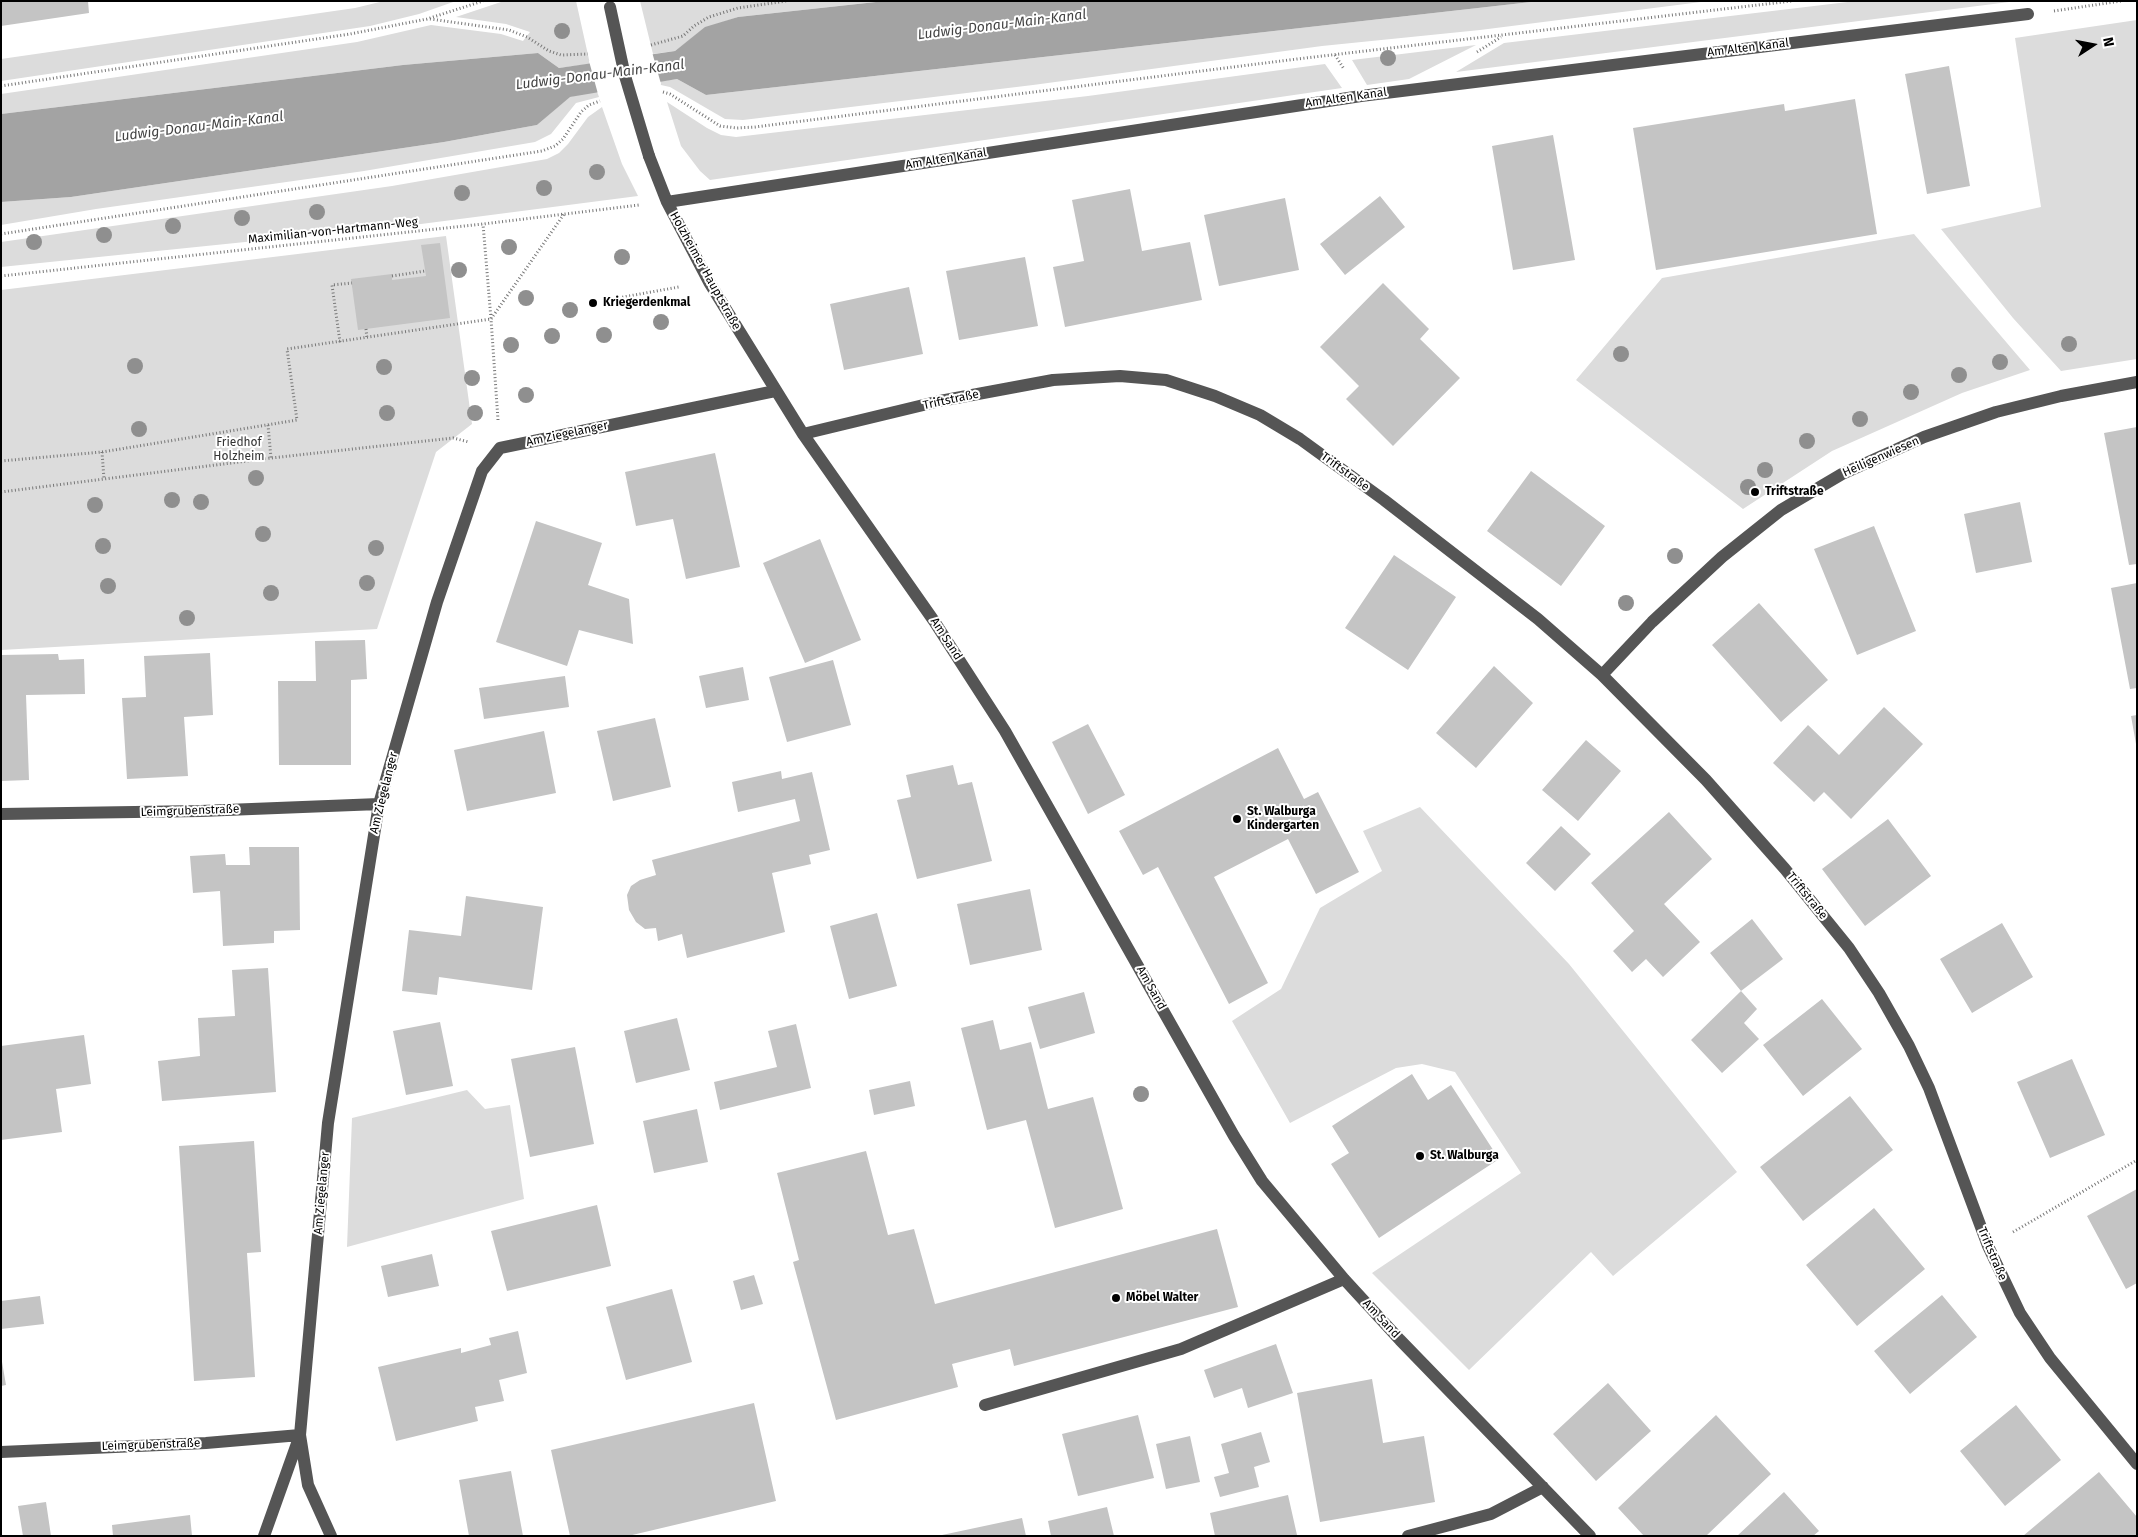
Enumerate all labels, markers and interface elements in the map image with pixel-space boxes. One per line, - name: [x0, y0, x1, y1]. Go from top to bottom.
- water label: Ludwig-Donau-Main-Kanal: [917, 6, 1087, 44]
- north arrow: [2068, 20, 2118, 70]
- street label: Am Alten Kanal: [1706, 36, 1790, 60]
- text: N: [2099, 36, 2117, 48]
- water label: Ludwig-Donau-Main-Kanal: [515, 56, 685, 94]
- street label: Am Alten Kanal: [1304, 85, 1388, 111]
- water label: Ludwig-Donau-Main-Kanal: [114, 108, 284, 146]
- street label: Am Alten Kanal: [904, 145, 988, 173]
- street label: Holzheimer Hauptstraße: [666, 209, 744, 333]
- street label: Maximilian-von-Hartmann-Weg: [247, 215, 419, 247]
- place label: Kriegerdenkmal: [603, 296, 690, 310]
- marker: Kriegerdenkmal: [587, 297, 599, 309]
- street label: Triftstraße: [922, 387, 980, 413]
- street label: Am Ziegelanger: [525, 418, 609, 450]
- street label: Heiligenwiesen: [1840, 434, 1922, 480]
- park label: Friedhof Holzheim: [213, 436, 265, 464]
- street label: Triftstraße: [1318, 450, 1372, 494]
- place label: Triftstraße: [1765, 485, 1824, 499]
- marker: Triftstraße: [1749, 486, 1761, 498]
- street label: Am Sand: [927, 615, 965, 663]
- street label: Am Ziegelanger: [367, 751, 401, 835]
- street label: Leimgrubenstraße: [140, 802, 240, 820]
- place label: St. Walburga Kindergarten: [1247, 805, 1319, 833]
- marker: St. Walburga Kindergarten: [1231, 813, 1243, 825]
- street label: Triftstraße: [1784, 869, 1830, 923]
- street label: Am Sand: [1133, 964, 1169, 1012]
- place label: St. Walburga: [1430, 1149, 1499, 1163]
- marker: St. Walburga: [1414, 1150, 1426, 1162]
- street label: Am Ziegelanger: [311, 1151, 333, 1235]
- street label: Triftstraße: [1974, 1225, 2010, 1283]
- place label: Möbel Walter: [1126, 1291, 1198, 1305]
- marker: Möbel Walter: [1110, 1292, 1122, 1304]
- street label: Am Sand: [1359, 1297, 1403, 1341]
- street label: Leimgrubenstraße: [101, 1436, 201, 1454]

